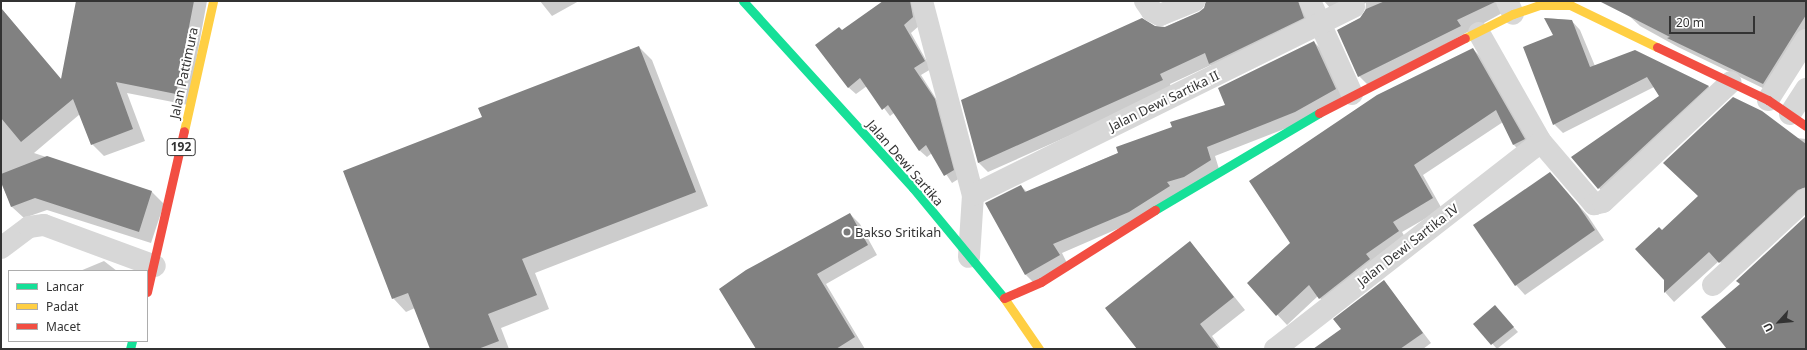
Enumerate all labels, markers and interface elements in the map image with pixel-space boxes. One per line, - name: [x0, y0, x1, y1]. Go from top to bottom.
- scale bar: [1671, 8, 1757, 34]
- text: 20 m: [1676, 14, 1704, 31]
- street label: Jalan Pattimura: [167, 26, 201, 120]
- street label: Jalan Dewi Sartika II: [1106, 68, 1222, 134]
- street label: Jalan Dewi Sartika: [864, 117, 946, 209]
- road number: 192: [166, 137, 196, 157]
- street label: Jalan Dewi Sartika IV: [1354, 201, 1462, 289]
- place label: Bakso Sritikah: [855, 224, 941, 240]
- marker: Bakso Sritikah: [842, 227, 852, 237]
- legend: [8, 270, 148, 342]
- text: Lancar: [46, 278, 84, 295]
- text: Padat: [46, 298, 78, 315]
- north arrow: [1759, 302, 1799, 342]
- text: Macet: [46, 318, 80, 335]
- text: U: [1759, 321, 1776, 335]

